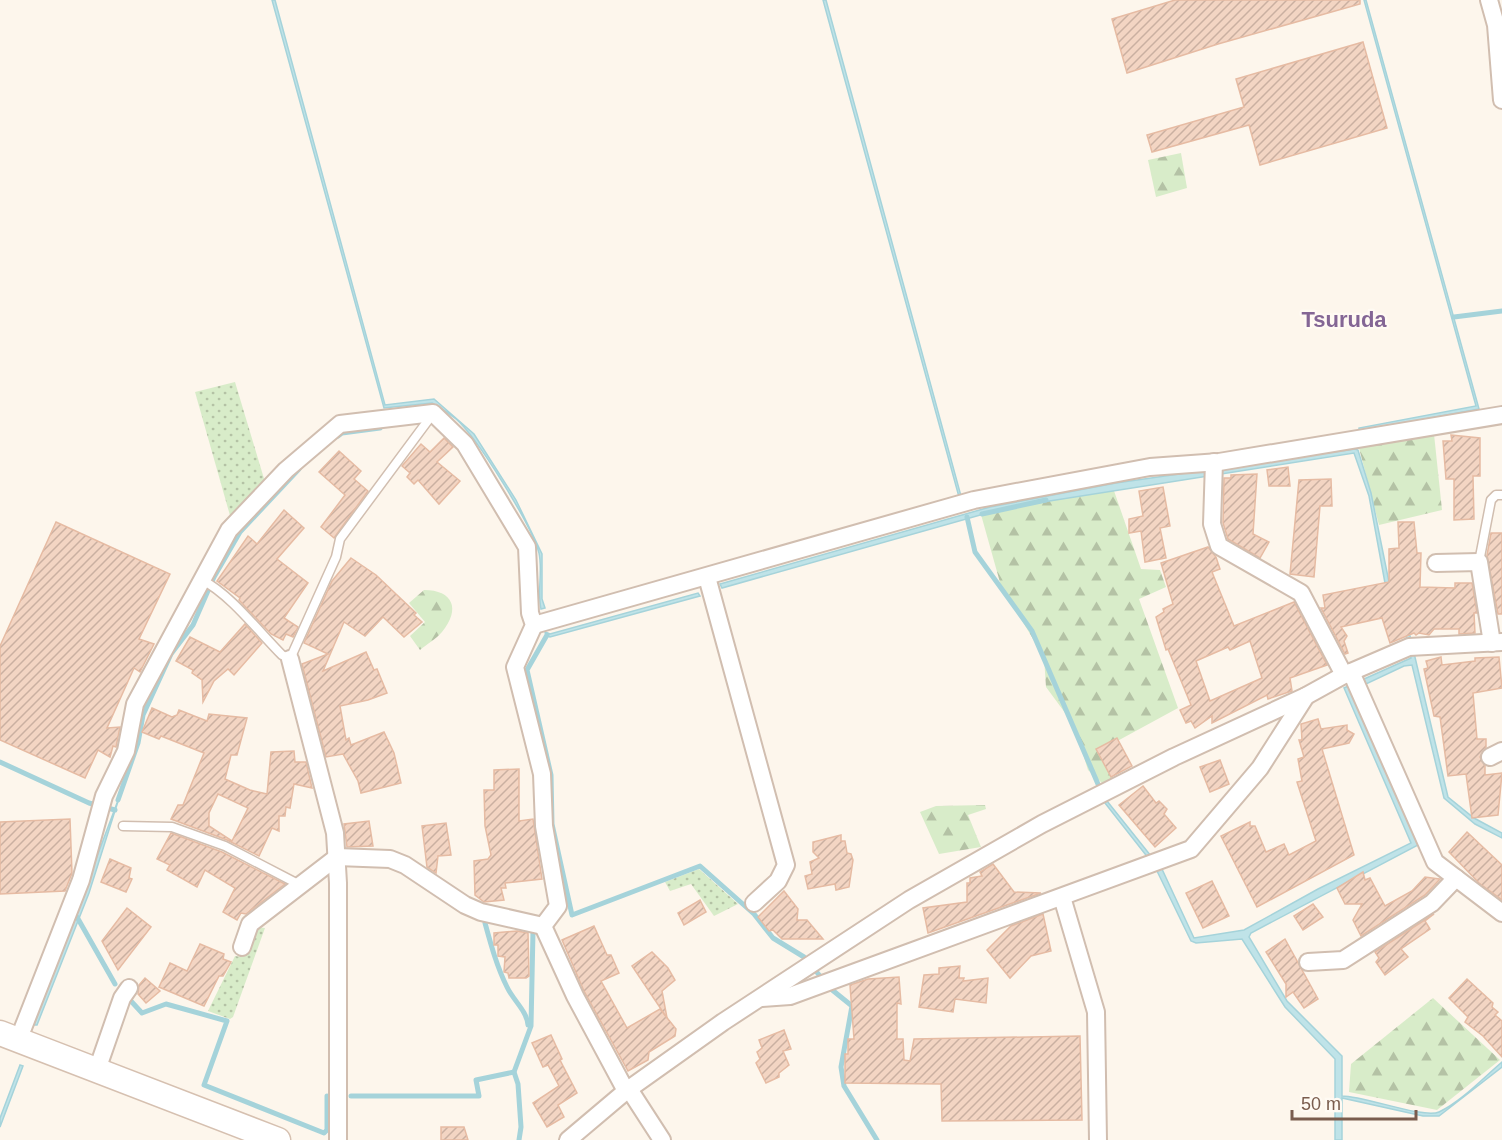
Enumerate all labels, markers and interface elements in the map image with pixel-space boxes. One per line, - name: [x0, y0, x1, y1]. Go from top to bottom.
- district label: Tsuruda: [1301, 307, 1387, 332]
- scale bar: [1292, 1083, 1416, 1121]
- text: 50 m: [1301, 1094, 1341, 1114]

